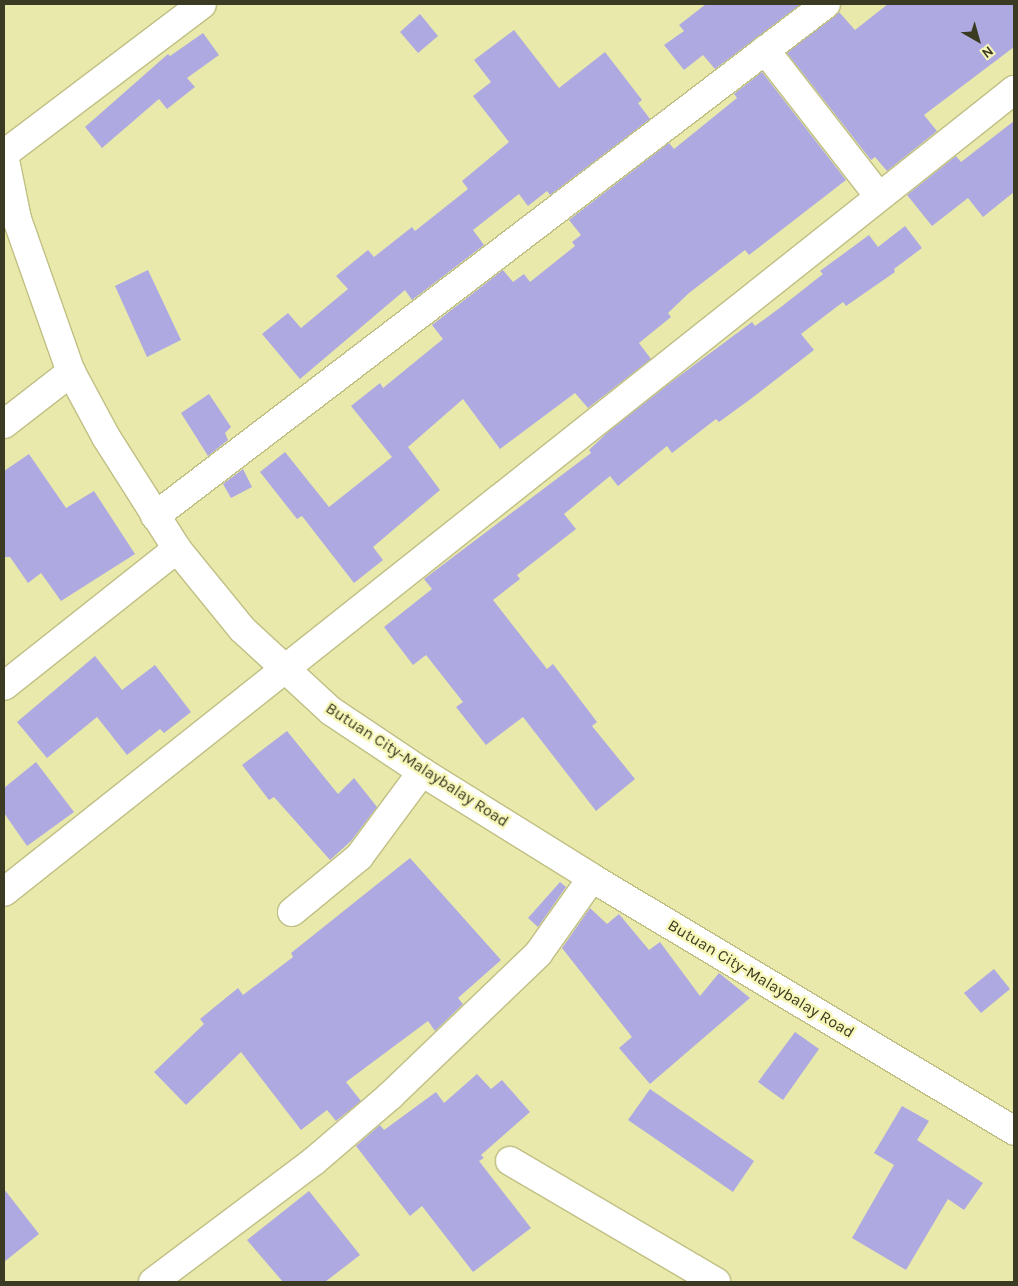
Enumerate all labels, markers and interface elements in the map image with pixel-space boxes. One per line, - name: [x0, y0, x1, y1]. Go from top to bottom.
- north arrow: [953, 15, 1003, 65]
- text: N: [978, 42, 997, 62]
- street label: Butuan City-Malaybalay Road: [322, 699, 512, 831]
- street label: Butuan City-Malaybalay Road: [664, 916, 858, 1042]

